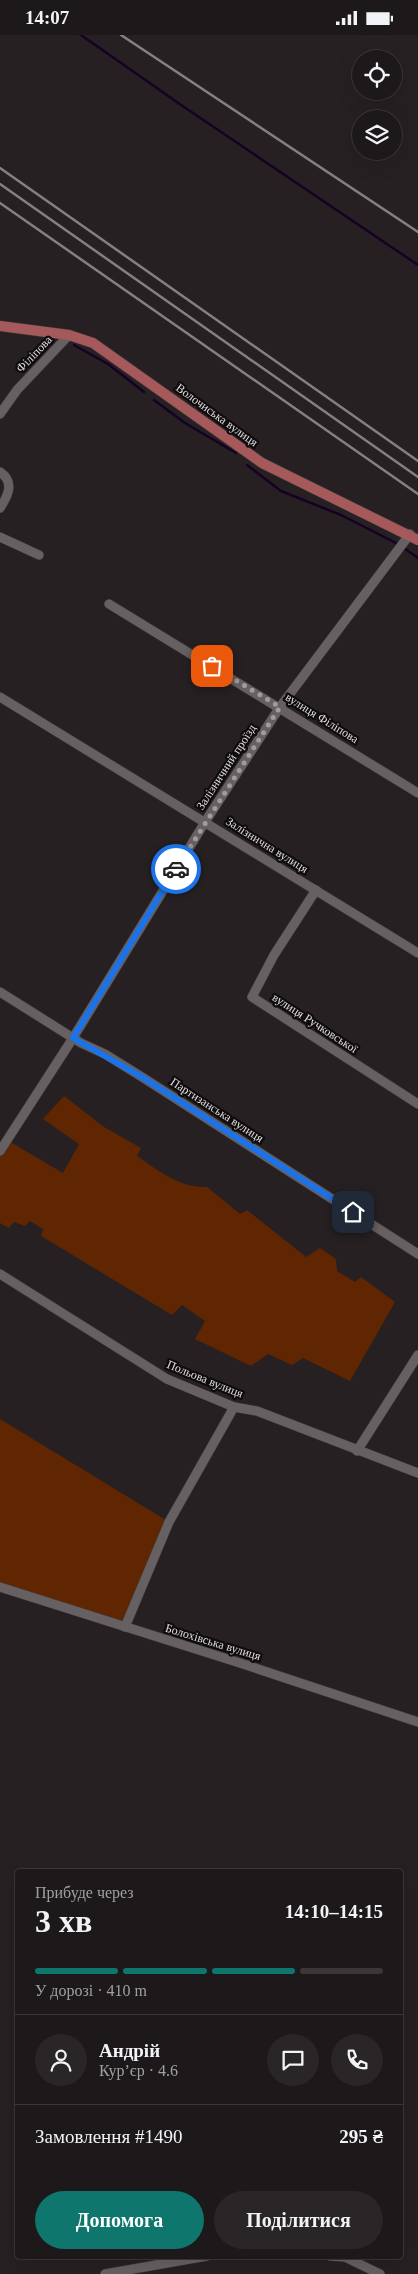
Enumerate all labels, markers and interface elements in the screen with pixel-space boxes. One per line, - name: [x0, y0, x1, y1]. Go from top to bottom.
- text: 14:07: [25, 7, 69, 28]
- map controls: [352, 50, 402, 160]
- button: locate: [352, 50, 402, 100]
- button: layers: [352, 110, 402, 160]
- street label: Філіпова: [13, 332, 55, 375]
- street label: Волочиська вулиця: [173, 381, 261, 450]
- pin: [191, 645, 233, 687]
- icon: bag: [198, 652, 226, 680]
- street label: вулиця Філіпова: [283, 690, 362, 746]
- street label: Залізничний проїзд: [193, 722, 259, 812]
- street label: Залізнична вулиця: [223, 814, 311, 876]
- courier: [151, 844, 201, 894]
- icon: car: [162, 855, 190, 883]
- street label: вулиця Ручковської: [270, 990, 361, 1056]
- street label: Партизанська вулиця: [168, 1075, 266, 1145]
- pin: [332, 1191, 374, 1233]
- icon: home: [339, 1198, 367, 1226]
- street label: Польова вулиця: [165, 1357, 246, 1401]
- street label: Болохівська вулиця: [164, 1621, 263, 1663]
- text: Прибуде через: [35, 1884, 134, 1901]
- text: 14:10–14:15: [285, 1901, 383, 1922]
- text: 3 хв: [35, 1903, 92, 1939]
- text: У дорозі · 410 m: [35, 1982, 147, 1999]
- button: person: [35, 2034, 87, 2086]
- button: chat: [267, 2034, 319, 2086]
- button: phone: [331, 2034, 383, 2086]
- text: Андрій: [99, 2040, 160, 2061]
- text: Кур’єр · 4.6: [99, 2062, 178, 2079]
- text: Замовлення #1490: [35, 2126, 182, 2147]
- text: 295 ₴: [339, 2126, 383, 2147]
- button: Допомога: [35, 2191, 204, 2249]
- button: Поділитися: [214, 2191, 383, 2249]

